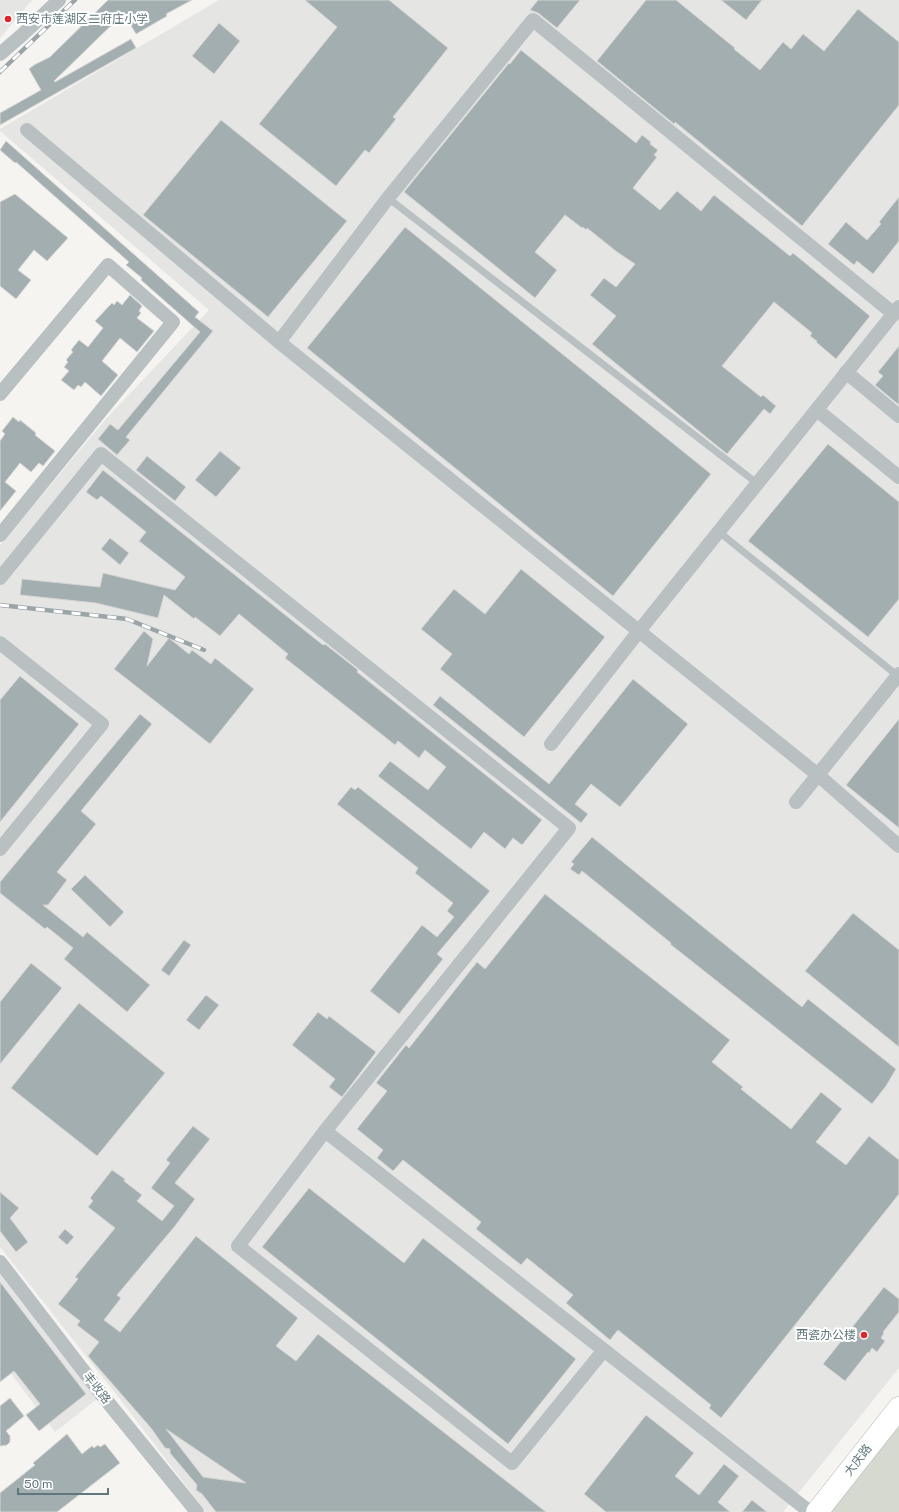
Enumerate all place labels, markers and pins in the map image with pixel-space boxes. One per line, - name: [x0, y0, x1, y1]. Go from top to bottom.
- place label: 西安市莲湖区二府庄小学: [16, 12, 148, 26]
- marker: 西安市莲湖区二府庄小学: [3, 14, 13, 24]
- place label: 西瓷办公楼: [796, 1328, 856, 1342]
- marker: 西瓷办公楼: [859, 1330, 869, 1340]

